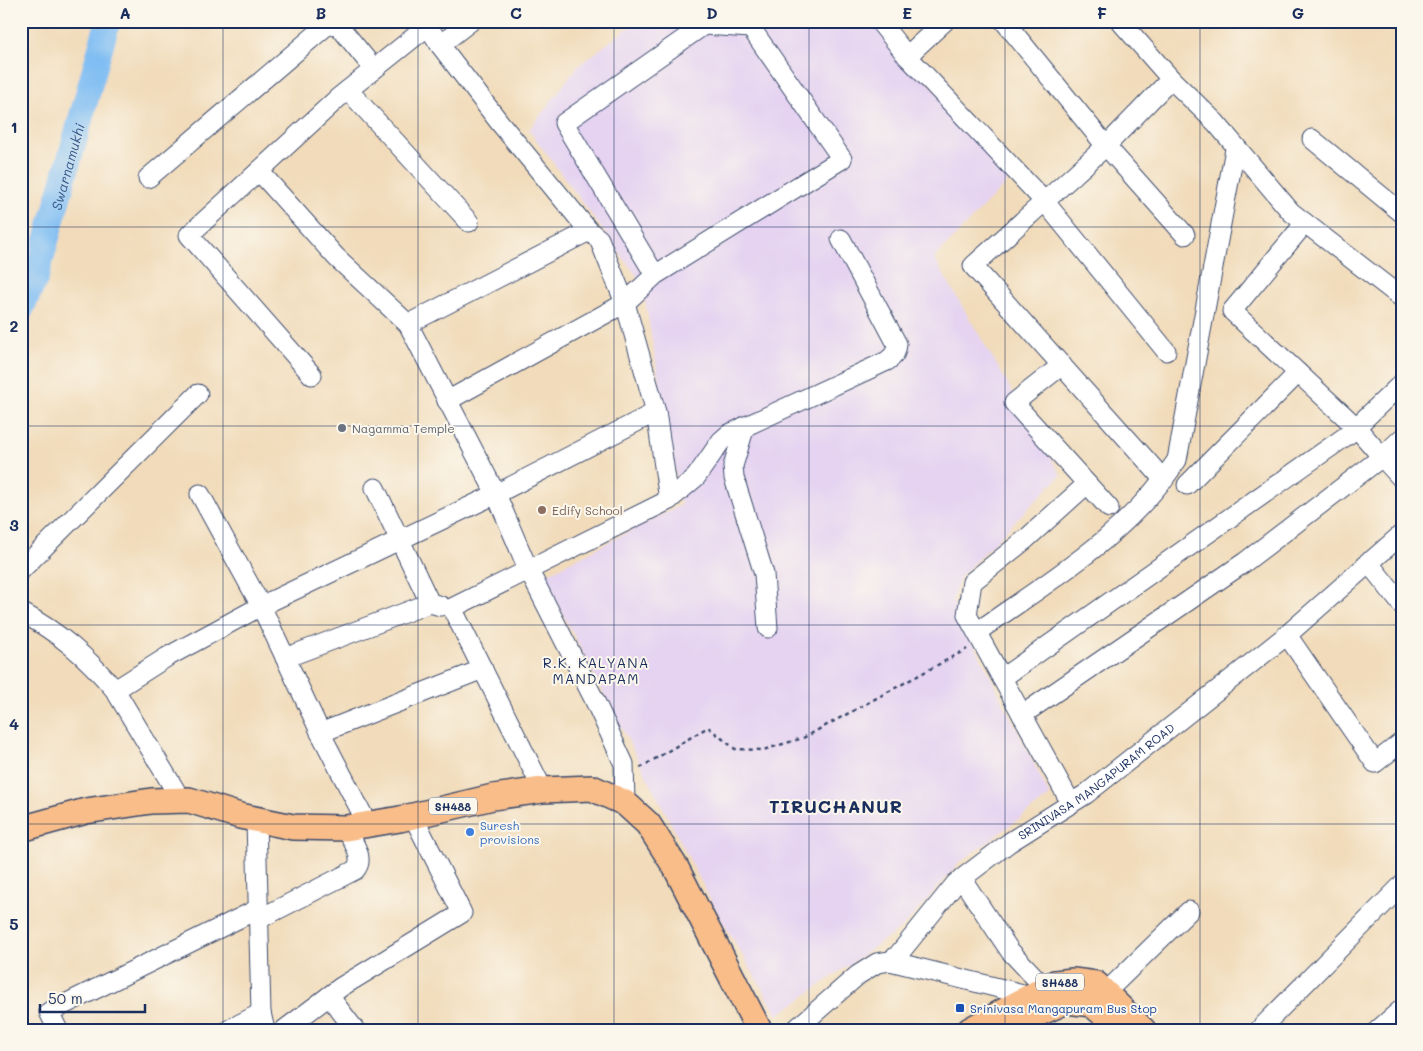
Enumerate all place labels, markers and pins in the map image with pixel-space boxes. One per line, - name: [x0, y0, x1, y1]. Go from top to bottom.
- place label: Nagamma Temple: [352, 420, 455, 436]
- marker: Nagamma Temple: [336, 422, 348, 434]
- place label: Edify School: [552, 502, 623, 518]
- marker: Edify School: [536, 504, 548, 516]
- place label: Suresh provisions: [480, 817, 540, 847]
- marker: Suresh provisions: [464, 826, 476, 838]
- place label: Srinivasa Mangapuram Bus Stop: [970, 1000, 1157, 1016]
- marker: Srinivasa Mangapuram Bus Stop: [954, 1002, 966, 1014]

